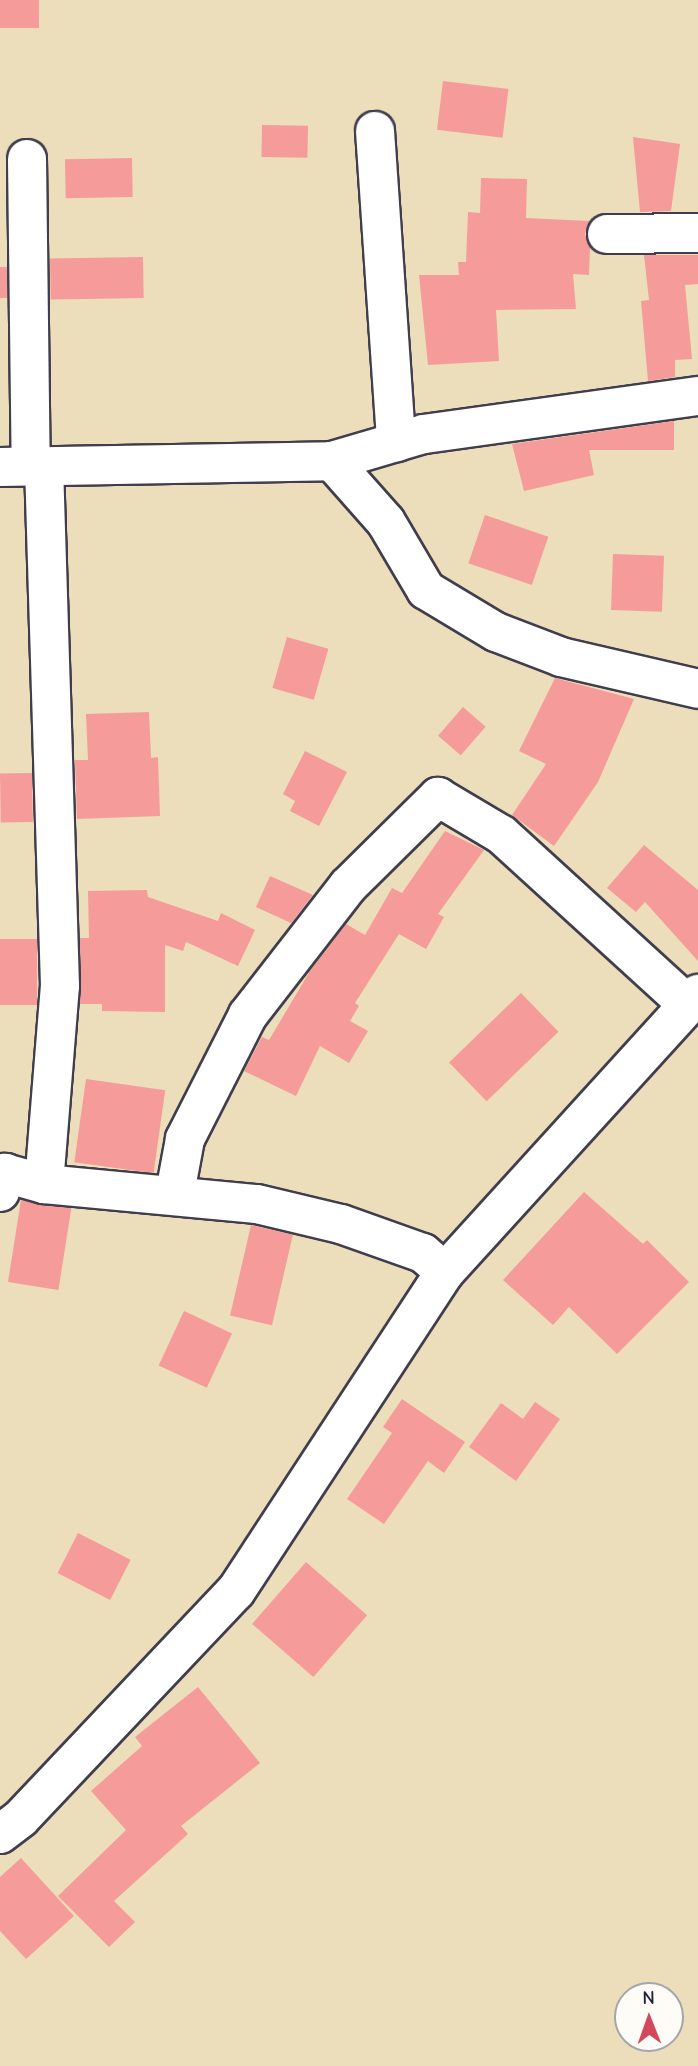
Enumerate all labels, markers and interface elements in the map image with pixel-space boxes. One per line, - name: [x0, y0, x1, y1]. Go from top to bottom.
- north arrow: [614, 1982, 684, 2052]
- text: N: [642, 1987, 655, 2009]

